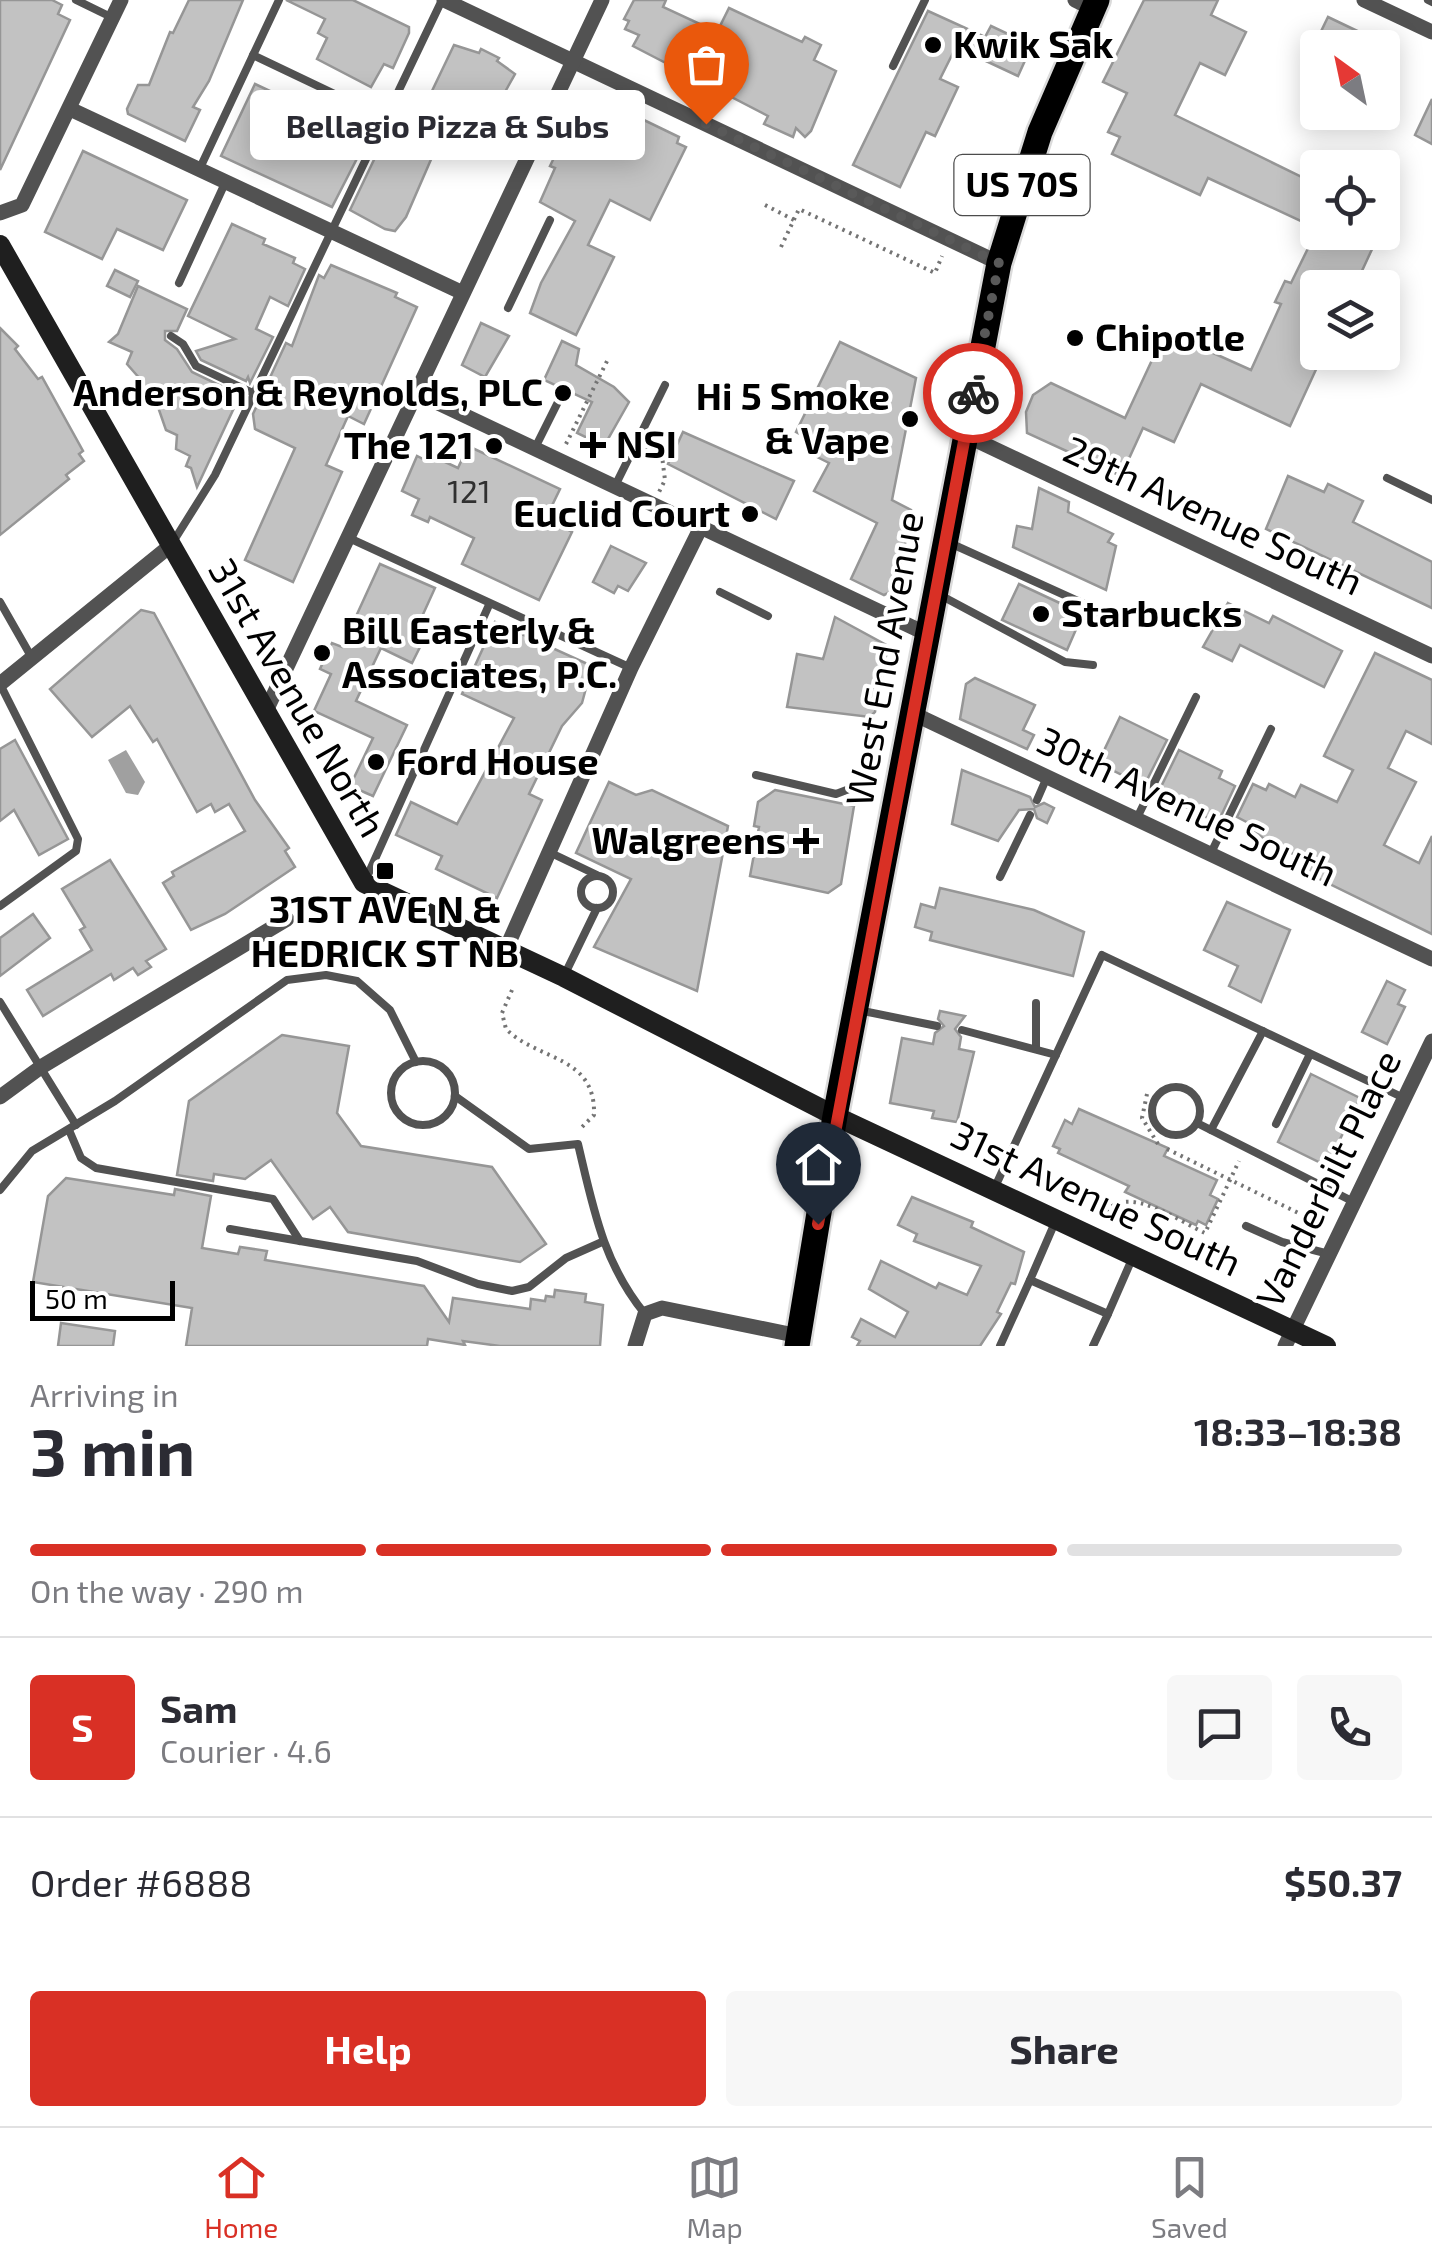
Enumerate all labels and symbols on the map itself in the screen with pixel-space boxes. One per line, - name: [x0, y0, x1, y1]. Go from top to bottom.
- place label: Kwik Sak: [953, 20, 1114, 66]
- pin: [664, 22, 749, 125]
- north arrow: [1300, 30, 1400, 130]
- marker: Kwik Sak: [922, 34, 944, 56]
- callout: Bellagio Pizza & Subs: [251, 89, 646, 159]
- road number: US 70S: [954, 155, 1090, 215]
- place label: Chipotle: [1095, 313, 1245, 359]
- marker: Chipotle: [1064, 327, 1086, 349]
- courier: [923, 343, 1023, 443]
- place label: Anderson & Reynolds, PLC: [73, 368, 543, 414]
- place label: Hi 5 Smoke & Vape: [696, 372, 890, 462]
- marker: Anderson & Reynolds, PLC: [552, 382, 574, 404]
- marker: Hi 5 Smoke & Vape: [899, 408, 921, 430]
- place label: NSI: [616, 420, 677, 466]
- place label: The 121: [344, 421, 474, 467]
- street label: 29th Avenue South: [1057, 425, 1370, 604]
- marker: NSI: [580, 432, 606, 458]
- marker: The 121: [483, 435, 505, 457]
- house number: 121: [447, 471, 491, 509]
- place label: Euclid Court: [513, 489, 730, 535]
- marker: Euclid Court: [739, 503, 761, 525]
- street label: West End Avenue: [835, 508, 932, 809]
- street label: 31st Avenue North: [200, 550, 397, 844]
- place label: Starbucks: [1061, 589, 1243, 635]
- marker: Starbucks: [1030, 603, 1052, 625]
- place label: Bill Easterly & Associates, P.C.: [342, 606, 617, 696]
- marker: Bill Easterly & Associates, P.C.: [311, 642, 333, 664]
- street label: 30th Avenue South: [1031, 716, 1345, 895]
- place label: Ford House: [396, 737, 599, 783]
- marker: Ford House: [365, 751, 387, 773]
- place label: Walgreens: [591, 816, 786, 862]
- marker: Walgreens: [795, 830, 817, 852]
- marker: 31ST AVE N & HEDRICK ST NB: [374, 860, 396, 882]
- place label: 31ST AVE N & HEDRICK ST NB: [251, 885, 519, 975]
- street label: Vanderbilt Place: [1245, 1042, 1409, 1314]
- street label: 31st Avenue South: [945, 1110, 1249, 1284]
- pin: [776, 1122, 861, 1225]
- scale bar: [30, 1276, 175, 1320]

